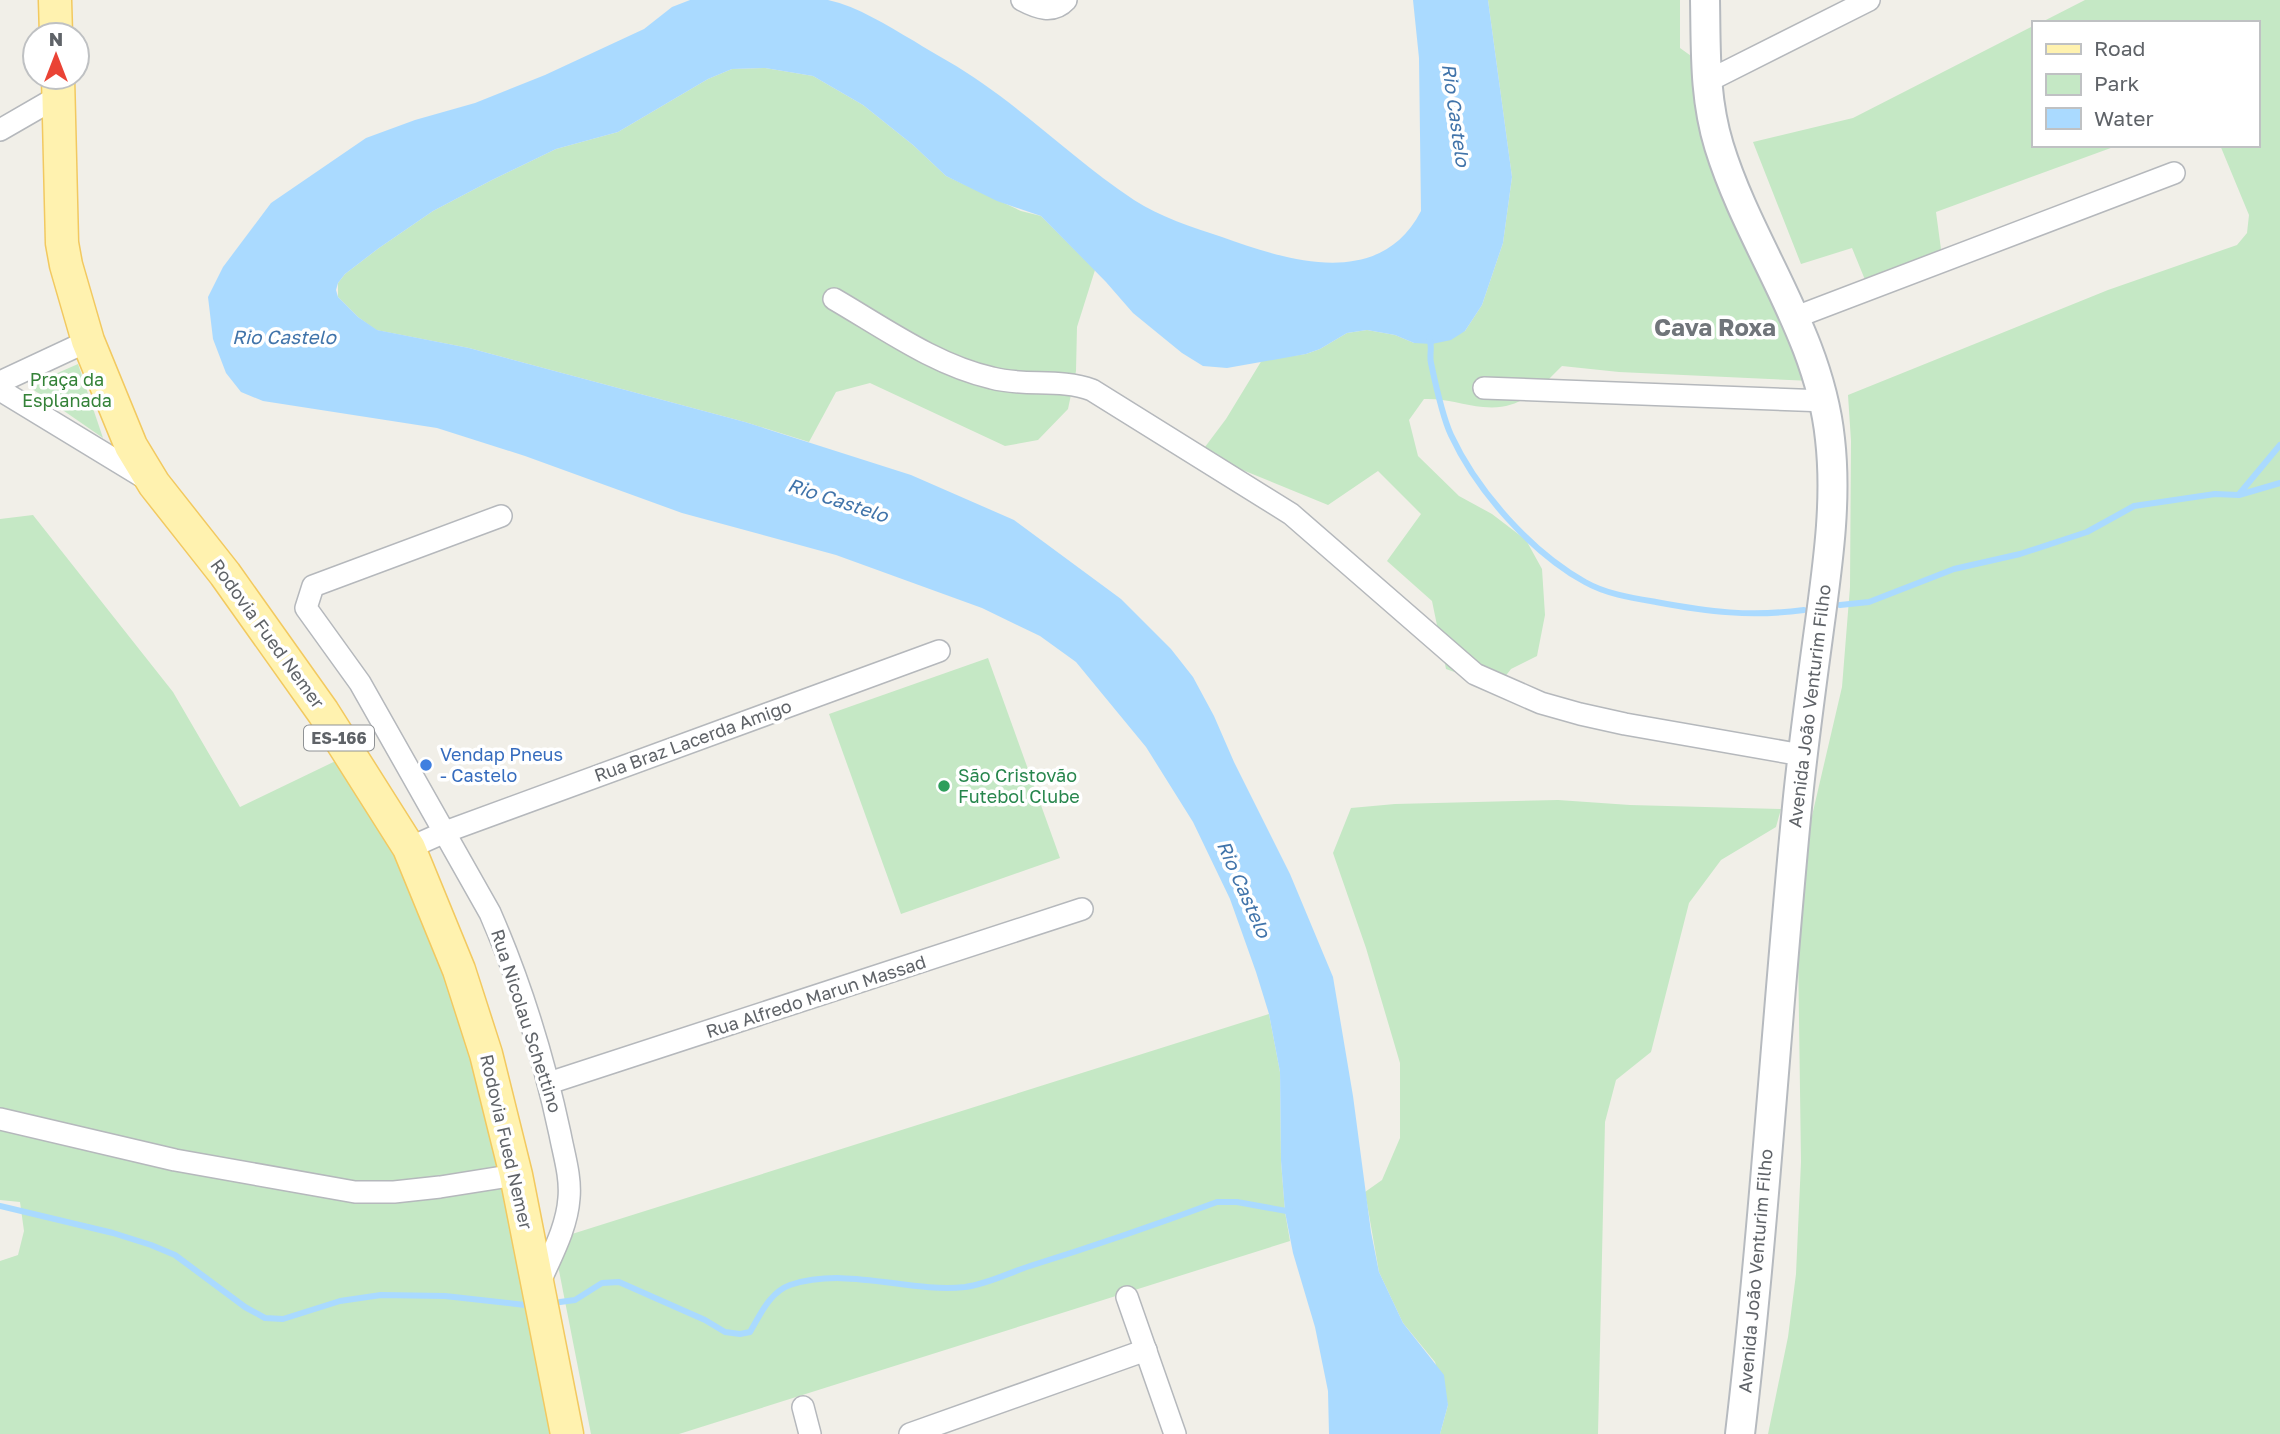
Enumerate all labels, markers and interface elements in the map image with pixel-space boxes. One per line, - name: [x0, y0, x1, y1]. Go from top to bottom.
- north arrow: [21, 21, 91, 91]
- legend: [2032, 21, 2259, 147]
- text: N: [49, 27, 63, 50]
- text: Road: [2094, 35, 2145, 61]
- water label: Rio Castelo: [1438, 62, 1475, 170]
- text: Park: [2094, 70, 2140, 96]
- text: Water: [2094, 105, 2154, 131]
- district label: Cava Roxa: [1654, 312, 1776, 341]
- water label: Rio Castelo: [232, 325, 337, 348]
- park label: Praça da Esplanada: [22, 368, 112, 411]
- water label: Rio Castelo: [785, 473, 893, 527]
- street label: Rodovia Fued Nemer: [206, 555, 329, 712]
- street label: Avenida João Venturim Filho: [1783, 583, 1835, 829]
- street label: Rua Braz Lacerda Amigo: [591, 694, 794, 786]
- road number: ES-166: [304, 726, 374, 750]
- place label: Vendap Pneus - Castelo: [440, 743, 563, 786]
- marker: Vendap Pneus - Castelo: [418, 757, 434, 773]
- place label: São Cristovão Futebol Clube: [958, 764, 1080, 807]
- marker: São Cristovão Futebol Clube: [936, 778, 952, 794]
- water label: Rio Castelo: [1213, 837, 1277, 942]
- street label: Rua Nicolau Schettino: [487, 926, 567, 1115]
- street label: Rua Alfredo Marun Massad: [703, 950, 928, 1042]
- street label: Rodovia Fued Nemer: [476, 1052, 538, 1231]
- street label: Avenida João Venturim Filho: [1733, 1148, 1777, 1394]

